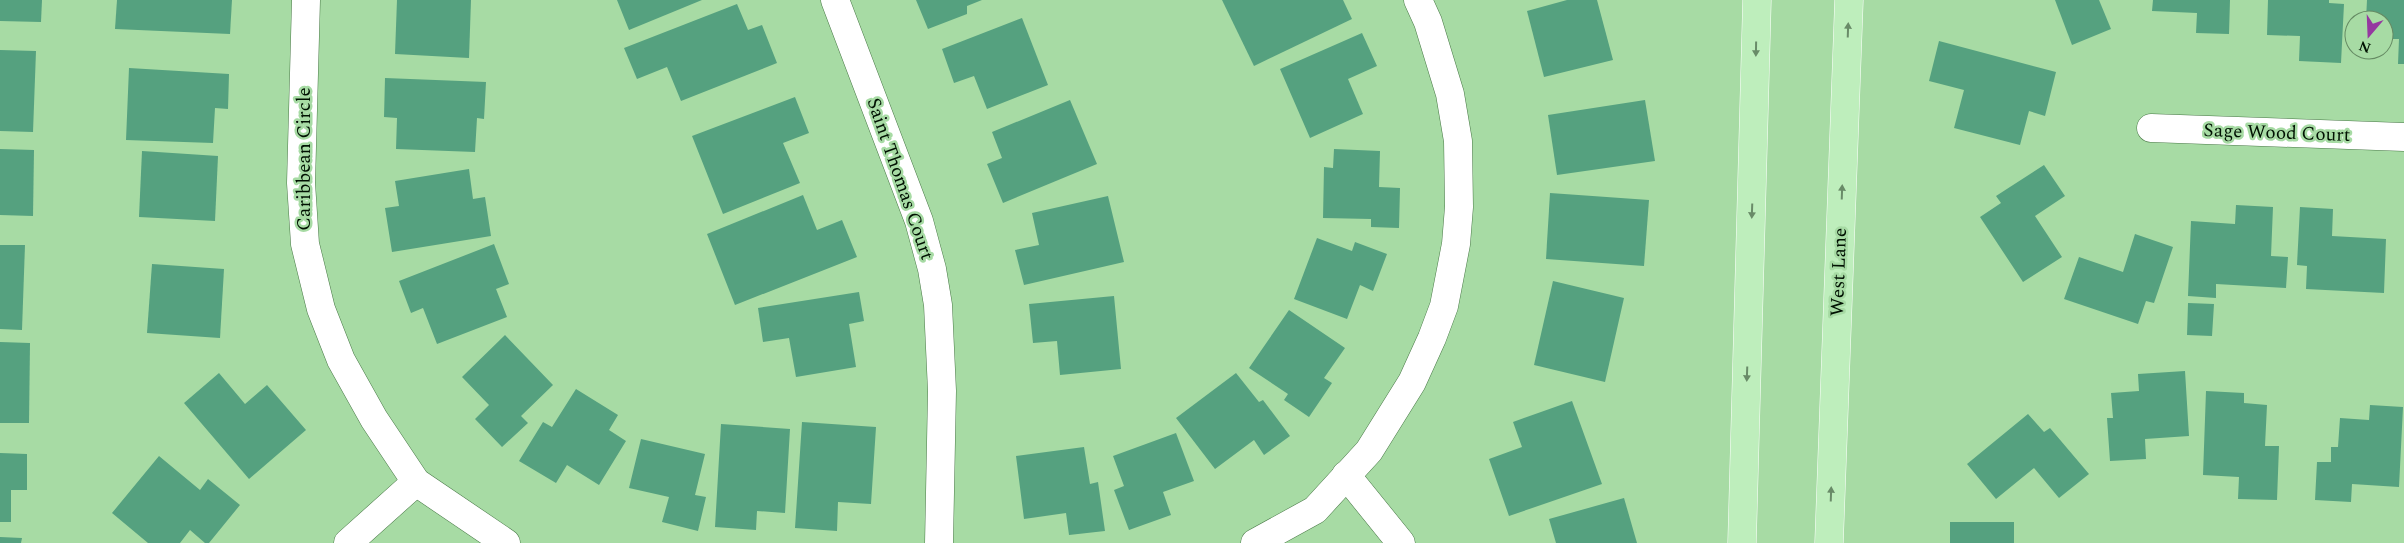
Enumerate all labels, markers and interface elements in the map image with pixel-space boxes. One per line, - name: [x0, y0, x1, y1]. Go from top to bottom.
- north arrow: [2344, 10, 2394, 60]
- one-way arrow: [1844, 21, 1852, 37]
- text: N: [2356, 35, 2374, 59]
- one-way arrow: [1752, 41, 1760, 57]
- street label: Caribbean Circle: [290, 87, 319, 231]
- street label: Saint Thomas Court: [859, 94, 941, 264]
- street label: Sage Wood Court: [2203, 116, 2351, 150]
- one-way arrow: [1839, 184, 1847, 200]
- one-way arrow: [1747, 203, 1755, 219]
- street label: West Lane: [1823, 227, 1855, 317]
- one-way arrow: [1743, 366, 1751, 382]
- one-way arrow: [1827, 486, 1835, 502]

